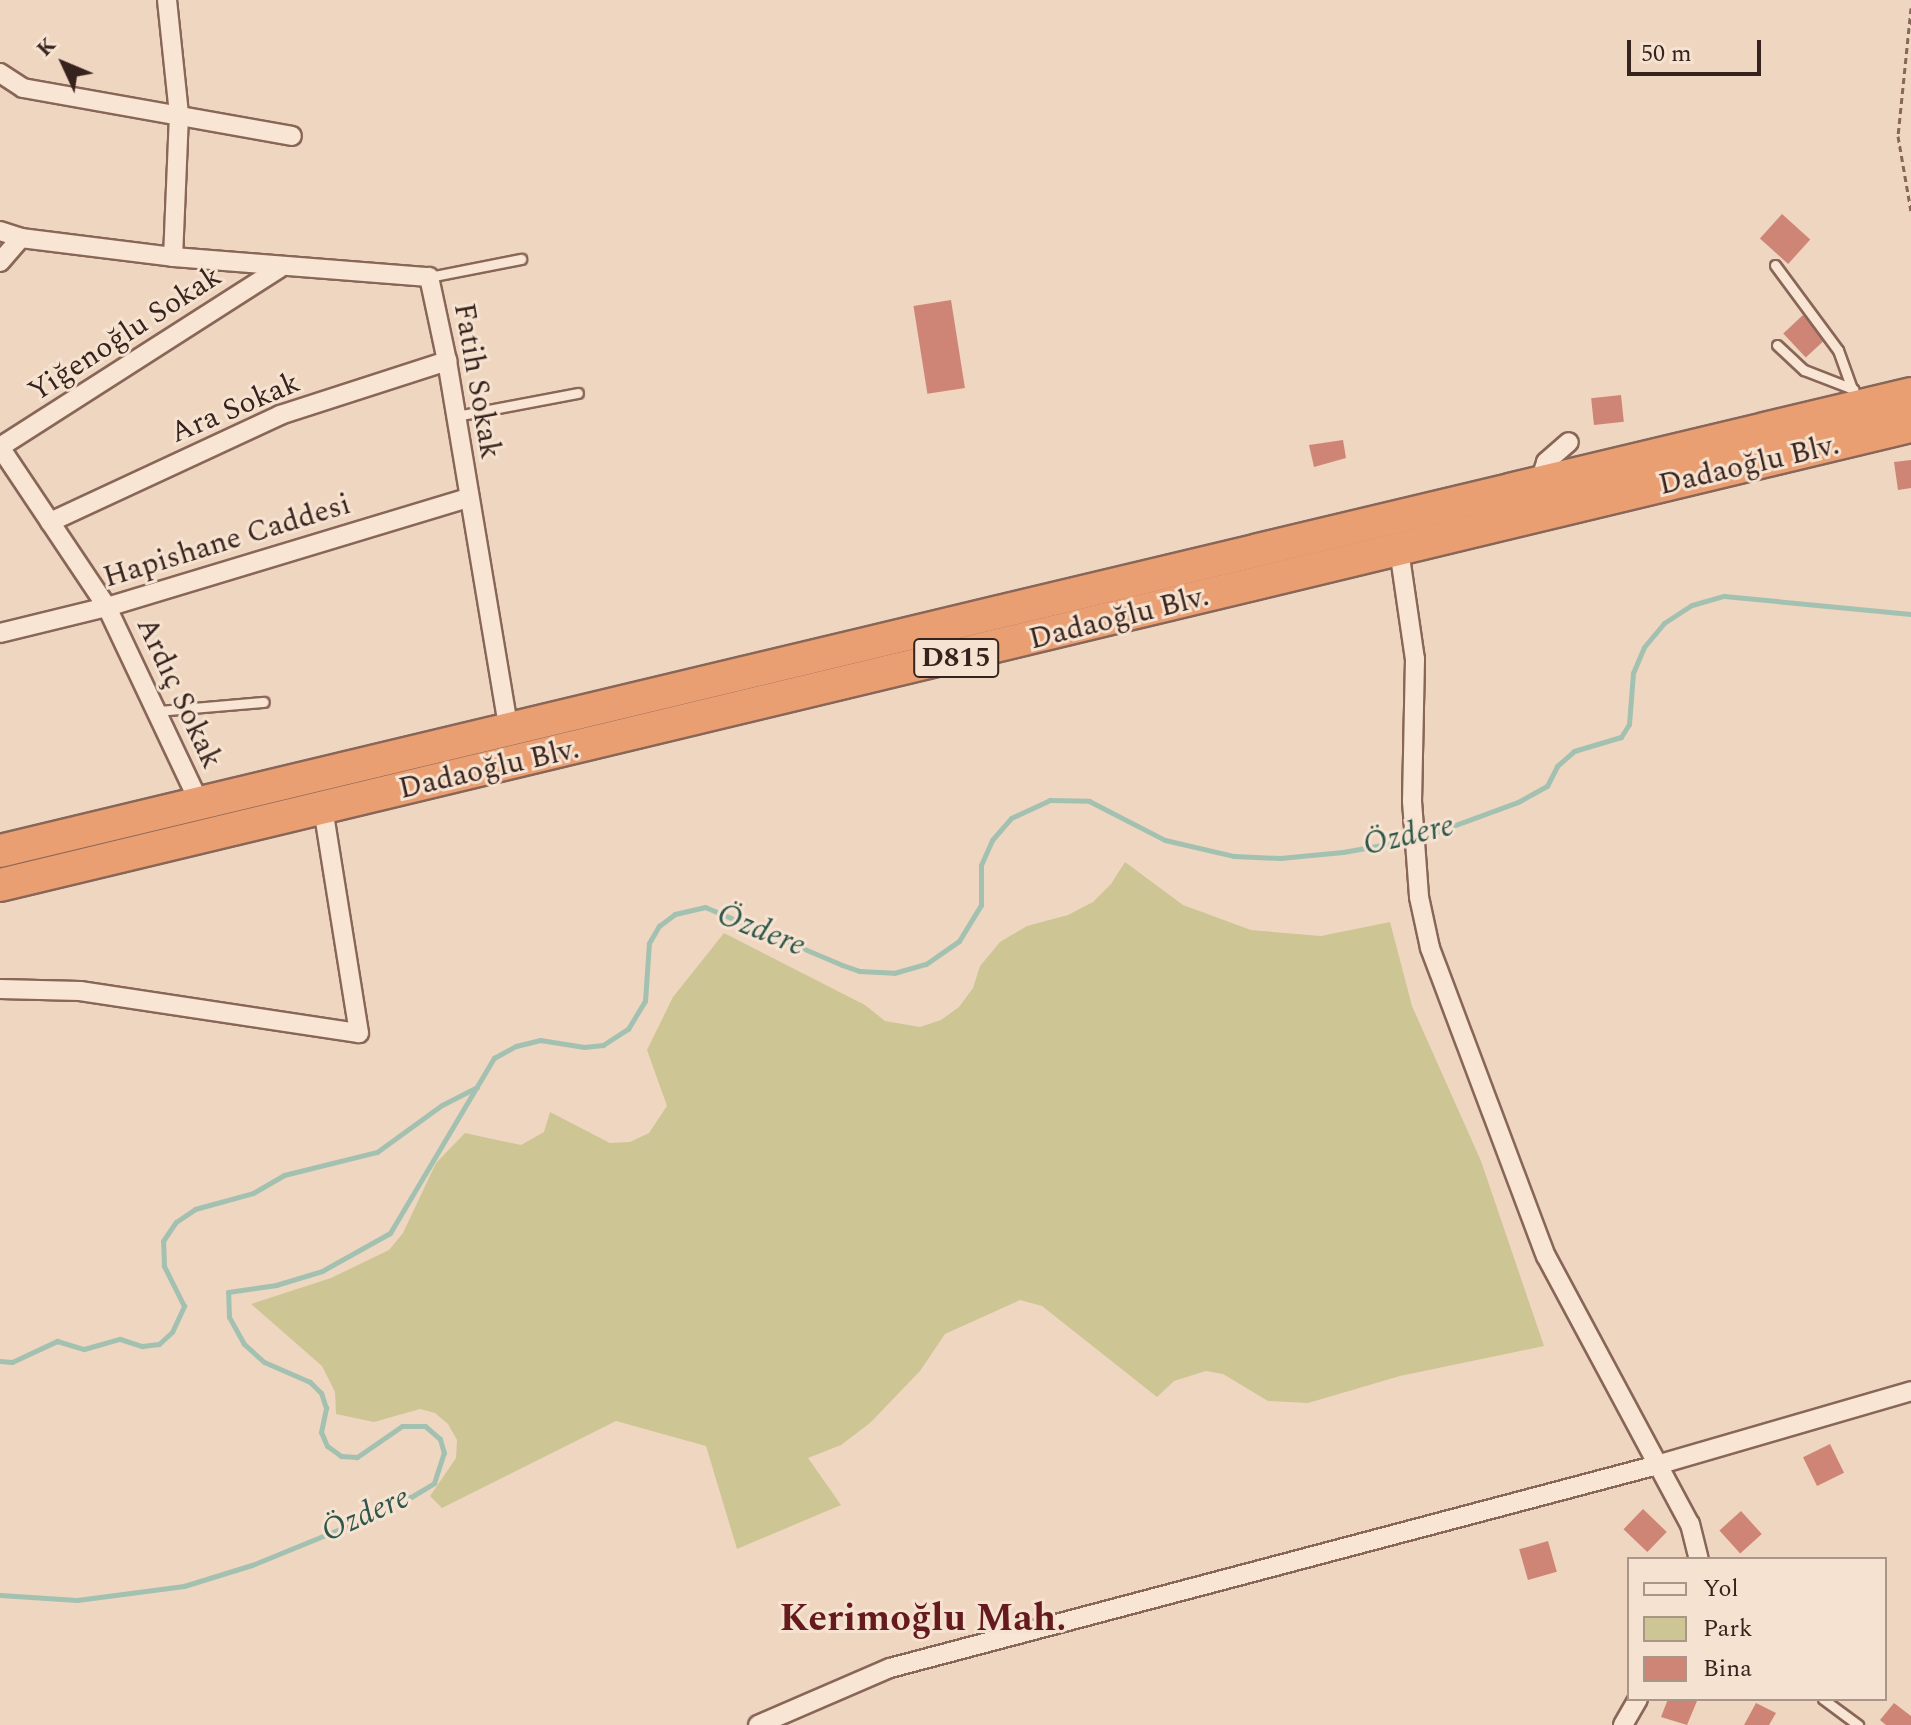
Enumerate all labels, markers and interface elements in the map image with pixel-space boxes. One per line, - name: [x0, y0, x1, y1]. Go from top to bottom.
- north arrow: [24, 24, 104, 104]
- scale bar: [1631, 24, 1765, 74]
- text: K: [29, 29, 64, 65]
- text: 50 m: [1641, 36, 1692, 72]
- street label: Yiğenoğlu Sokak: [22, 258, 228, 410]
- street label: Fatih Sokak: [446, 300, 508, 462]
- street label: Ara Sokak: [165, 365, 305, 451]
- street label: Dadaoğlu Blv.: [1655, 427, 1843, 503]
- street label: Hapishane Caddesi: [99, 486, 355, 596]
- street label: Dadaoğlu Blv.: [1025, 578, 1213, 658]
- street label: Ardıç Sokak: [128, 612, 230, 774]
- road number: D815: [912, 634, 1000, 682]
- street label: Dadaoğlu Blv.: [395, 731, 583, 807]
- water label: Özdere: [1360, 807, 1458, 865]
- water label: Özdere: [711, 896, 811, 966]
- water label: Özdere: [316, 1479, 416, 1551]
- legend: [1627, 1557, 1887, 1701]
- text: Yol: [1703, 1571, 1739, 1607]
- district label: Kerimoğlu Mah.: [780, 1597, 1066, 1643]
- text: Park: [1703, 1611, 1753, 1647]
- text: Bina: [1703, 1651, 1752, 1687]

